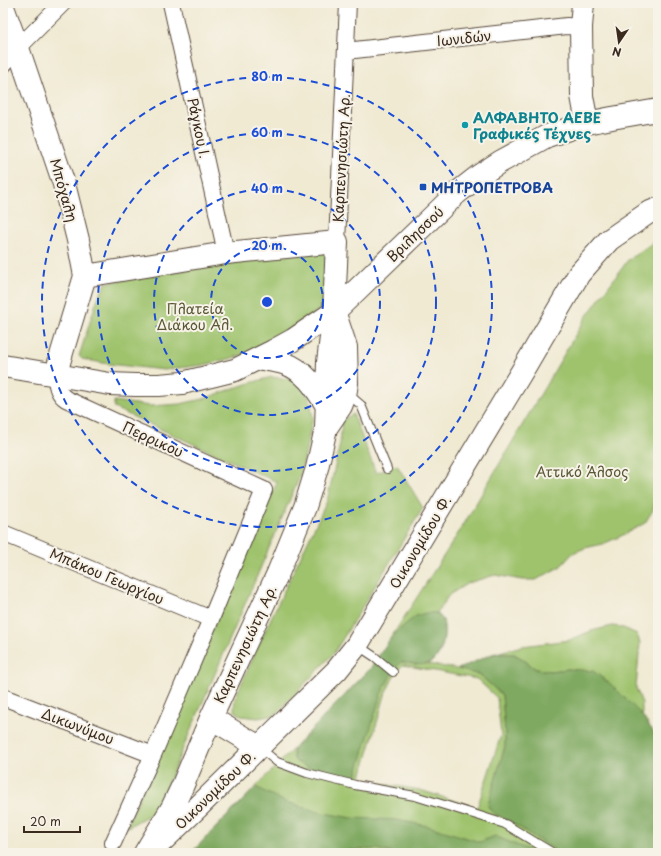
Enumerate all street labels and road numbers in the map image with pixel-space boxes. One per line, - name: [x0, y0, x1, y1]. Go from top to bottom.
- street label: Ιωνιδών: [436, 25, 492, 51]
- street label: Καρπενησιώτη Αρ.: [327, 93, 355, 223]
- street label: Ράγκου Ι.: [182, 96, 216, 160]
- street label: Μπόχαλη: [45, 156, 83, 224]
- street label: Βριλησσού: [382, 201, 448, 267]
- street label: Περρικου: [119, 416, 187, 462]
- street label: Οικονομίδου Φ.: [384, 491, 456, 593]
- street label: Μπάκου Γεωργίου: [47, 542, 167, 610]
- street label: Καρπενησιώτη Αρ.: [208, 581, 282, 707]
- street label: Δικωνύμου: [39, 703, 117, 749]
- street label: Οικονομίδου Φ.: [170, 746, 260, 834]

